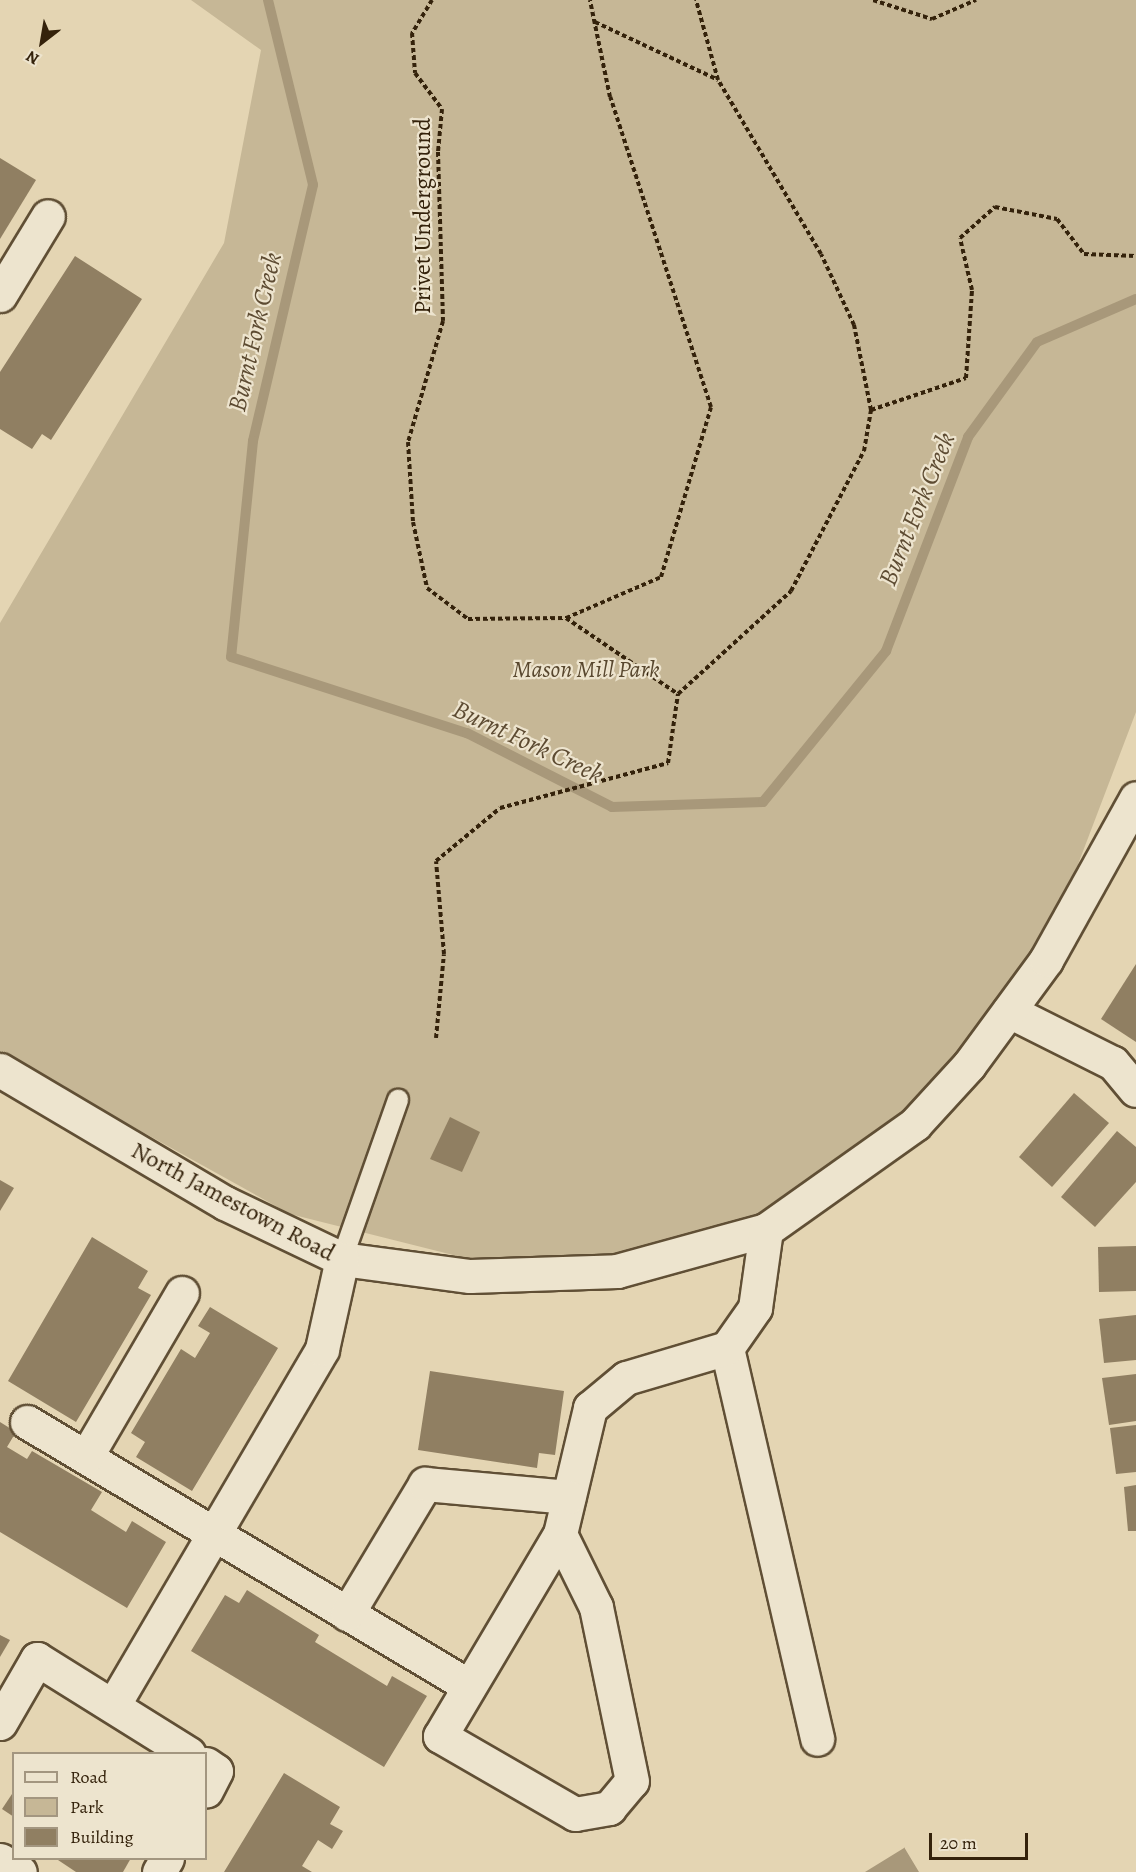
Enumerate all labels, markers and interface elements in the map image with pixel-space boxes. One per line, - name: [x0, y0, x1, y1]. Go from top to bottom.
- north arrow: [12, 12, 72, 72]
- text: N: [22, 45, 43, 70]
- street label: Privet Underground: [409, 118, 437, 314]
- water label: Burnt Fork Creek: [222, 249, 288, 415]
- water label: Burnt Fork Creek: [872, 428, 962, 590]
- park label: Mason Mill Park: [512, 656, 660, 684]
- water label: Burnt Fork Creek: [448, 694, 608, 790]
- street label: North Jamestown Road: [126, 1136, 340, 1268]
- legend: [12, 1752, 207, 1860]
- text: Road: [70, 1765, 107, 1789]
- text: Park: [70, 1795, 104, 1819]
- scale bar: [932, 1821, 1031, 1859]
- text: Building: [70, 1825, 134, 1849]
- text: 20 m: [940, 1831, 977, 1855]

